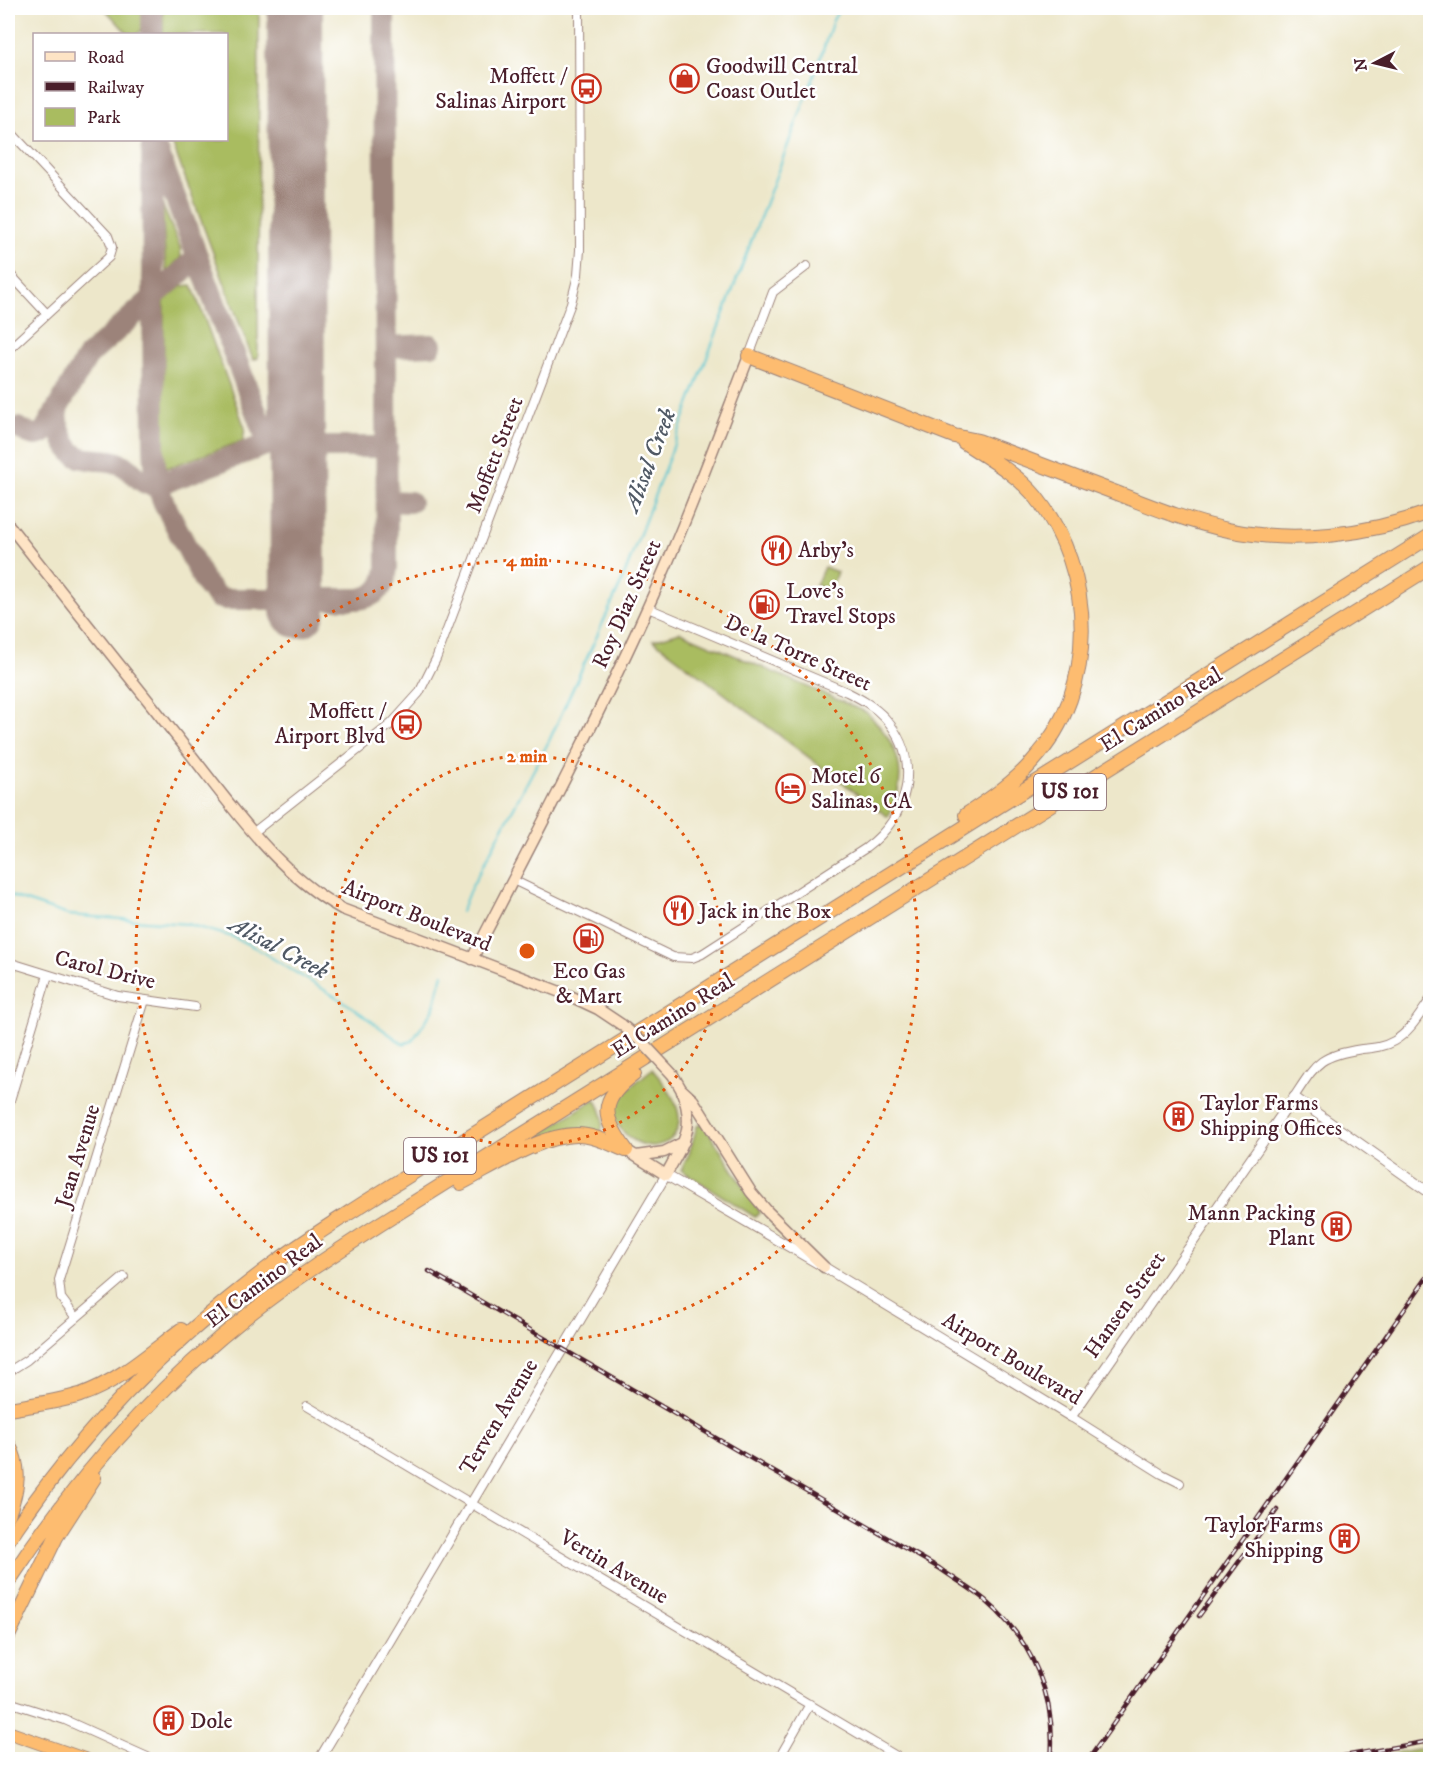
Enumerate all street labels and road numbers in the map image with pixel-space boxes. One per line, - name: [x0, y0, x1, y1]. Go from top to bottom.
- street label: Moffett Street: [460, 393, 530, 517]
- street label: Roy Diaz Street: [587, 535, 667, 673]
- street label: De la Torre Street: [720, 609, 876, 697]
- street label: El Camino Real: [1095, 661, 1228, 758]
- road number: US 101: [1034, 774, 1106, 810]
- street label: Airport Boulevard: [338, 874, 496, 958]
- street label: Carol Drive: [52, 944, 158, 996]
- street label: El Camino Real: [607, 967, 740, 1064]
- street label: Jean Avenue: [49, 1101, 106, 1213]
- road number: US 101: [404, 1138, 476, 1174]
- street label: El Camino Real: [200, 1228, 328, 1334]
- street label: Hansen Street: [1078, 1246, 1172, 1364]
- street label: Airport Boulevard: [937, 1307, 1087, 1411]
- street label: Terven Avenue: [454, 1354, 544, 1480]
- street label: Vertin Avenue: [554, 1523, 673, 1610]

